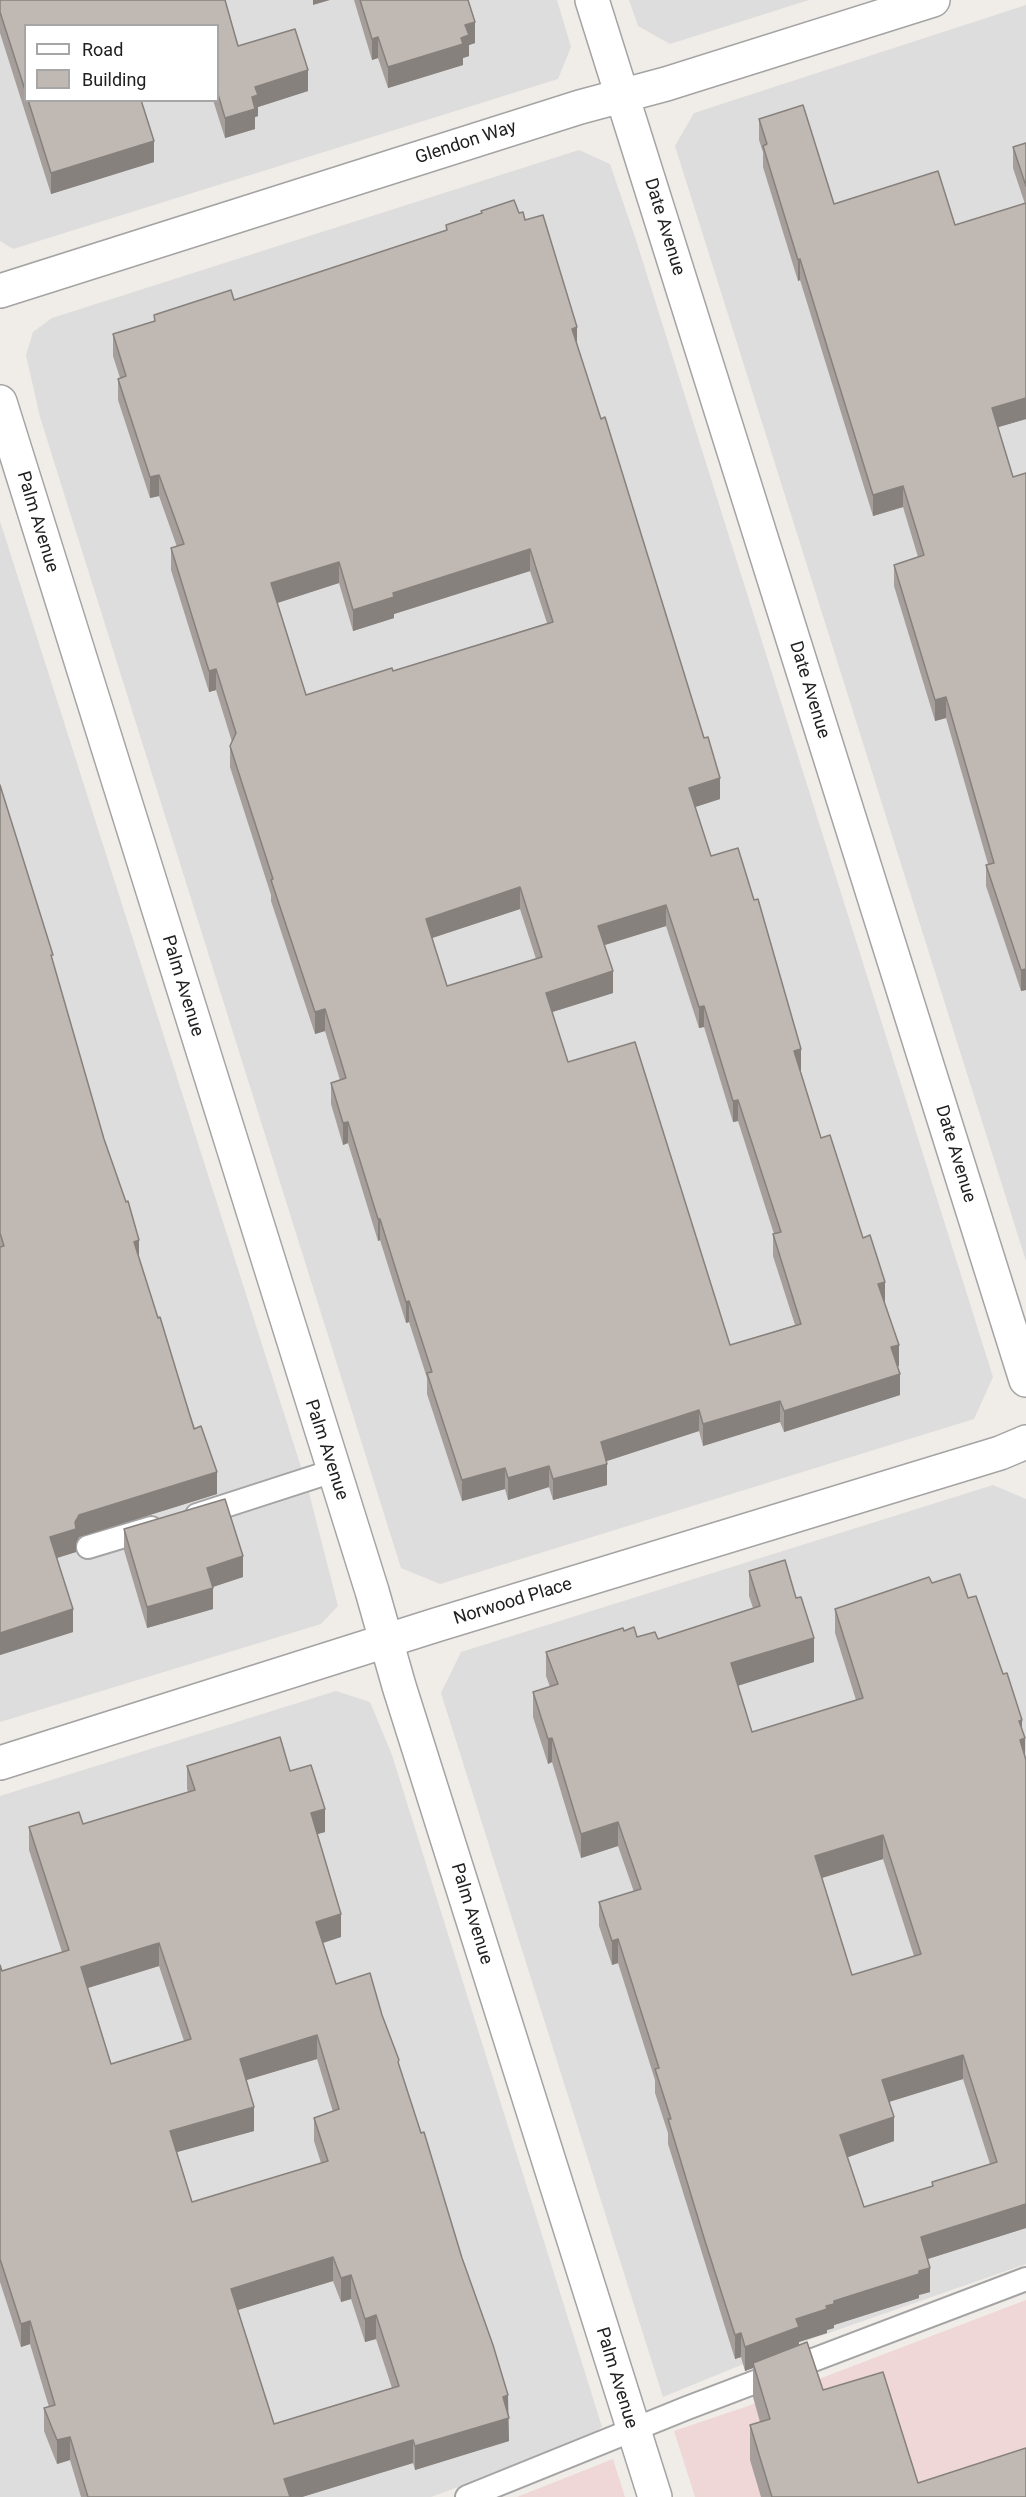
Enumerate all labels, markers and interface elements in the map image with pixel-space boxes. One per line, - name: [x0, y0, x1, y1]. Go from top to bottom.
- legend: [24, 24, 219, 102]
- text: Road: [82, 39, 123, 60]
- text: Building: [82, 69, 146, 90]
- street label: Glendon Way: [413, 117, 519, 169]
- street label: Date Avenue: [639, 176, 689, 278]
- street label: Palm Avenue: [11, 469, 63, 575]
- street label: Date Avenue: [784, 639, 834, 741]
- street label: Palm Avenue: [156, 933, 208, 1039]
- street label: Date Avenue: [930, 1103, 980, 1205]
- street label: Palm Avenue: [300, 1397, 352, 1503]
- street label: Norwood Place: [451, 1574, 575, 1630]
- street label: Palm Avenue: [445, 1861, 497, 1967]
- street label: Palm Avenue: [590, 2325, 642, 2431]

